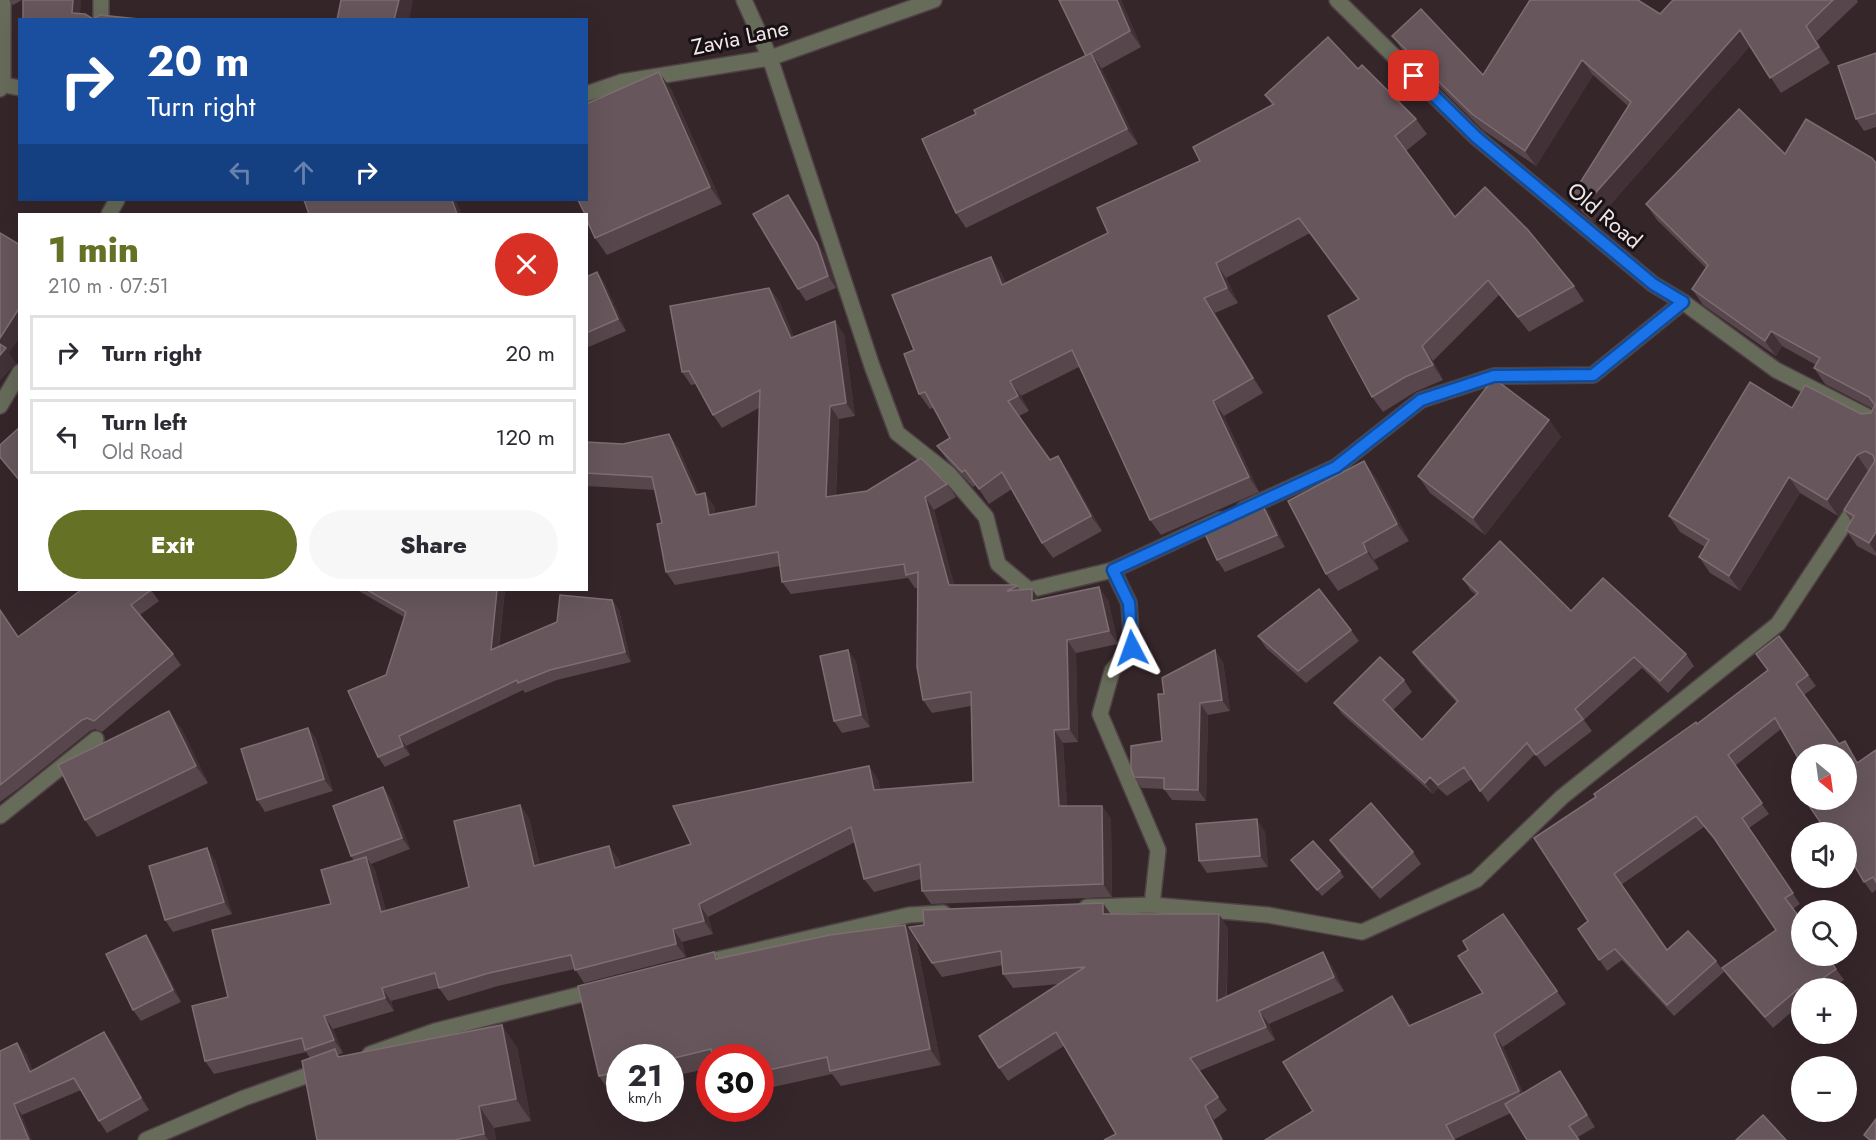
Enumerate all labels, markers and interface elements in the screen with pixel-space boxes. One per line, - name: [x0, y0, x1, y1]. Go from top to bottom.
- street label: Zavia Lane: [689, 11, 791, 63]
- text: 20 m: [147, 31, 249, 92]
- icon: right: [48, 42, 126, 120]
- pin: [1388, 50, 1439, 101]
- icon: arrive: [1397, 59, 1430, 92]
- text: Turn right: [147, 87, 255, 126]
- icon: left: [224, 156, 257, 189]
- icon: ahead: [287, 156, 320, 189]
- icon: right: [350, 156, 383, 189]
- street label: Old Road: [1561, 174, 1649, 256]
- text: 1 min: [48, 223, 139, 275]
- button: close: [495, 233, 558, 296]
- text: 210 m · 07:51: [48, 272, 169, 301]
- icon: right: [51, 336, 84, 369]
- text: Turn right: [102, 337, 202, 369]
- text: 20 m: [506, 337, 555, 369]
- text: Turn left: [102, 406, 187, 438]
- icon: left: [51, 420, 84, 453]
- text: 120 m: [496, 421, 555, 453]
- text: Old Road: [102, 438, 183, 467]
- button: Exit: [48, 510, 297, 579]
- button: Share: [309, 510, 558, 579]
- position arrow: [1100, 616, 1164, 680]
- north arrow: [1791, 744, 1857, 810]
- map controls: [1791, 744, 1857, 1122]
- button: sound: [1791, 822, 1857, 888]
- button: search: [1791, 900, 1857, 966]
- button: +: [1791, 978, 1857, 1044]
- speed limit sign: 30: [696, 1044, 774, 1122]
- text: 21: [628, 1054, 662, 1097]
- button: −: [1791, 1056, 1857, 1122]
- text: km/h: [628, 1087, 662, 1109]

